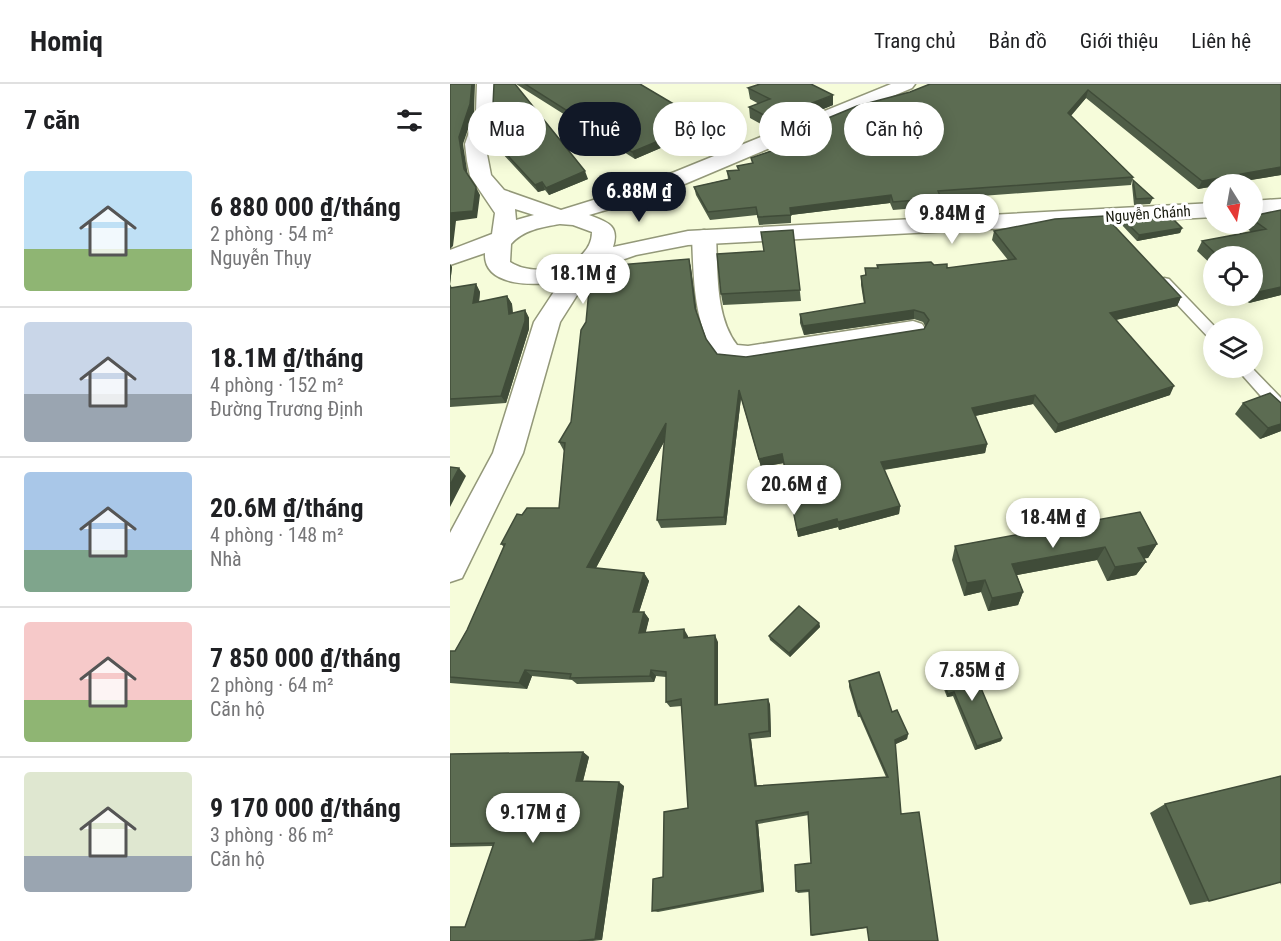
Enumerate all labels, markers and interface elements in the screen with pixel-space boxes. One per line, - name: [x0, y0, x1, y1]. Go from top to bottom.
- text: Homiq: [30, 25, 103, 58]
- text: Trang chủ: [874, 29, 956, 53]
- text: Bản đồ: [989, 29, 1047, 53]
- text: Giới thiệu: [1080, 29, 1158, 53]
- text: Liên hệ: [1191, 29, 1251, 53]
- chip: Mua: [468, 102, 546, 156]
- chip: Thuê: [558, 102, 641, 156]
- chip: Bộ lọc: [653, 102, 747, 156]
- chip: Mới: [759, 102, 832, 156]
- chip: Căn hộ: [844, 102, 944, 156]
- icon: filters: [393, 104, 426, 137]
- text: 7 căn: [24, 105, 80, 135]
- pin: 6.88M ₫: [584, 172, 694, 223]
- north arrow: [1203, 174, 1263, 234]
- map controls: [1203, 174, 1263, 378]
- text: 6.88M ₫: [606, 179, 672, 203]
- text: 6 880 000 ₫/tháng: [210, 192, 401, 222]
- pin: 9.84M ₫: [897, 194, 1007, 245]
- icon: home: [72, 195, 144, 267]
- text: 9.84M ₫: [919, 201, 985, 225]
- street label: Nguyễn Chánh: [1105, 202, 1191, 226]
- text: 2 phòng · 54 m²: [210, 222, 334, 246]
- text: Nguyễn Thụy: [210, 246, 311, 270]
- button: locate: [1203, 246, 1263, 306]
- pin: 18.1M ₫: [528, 254, 638, 305]
- text: 18.1M ₫: [550, 261, 616, 285]
- button: layers: [1203, 318, 1263, 378]
- text: 18.1M ₫/tháng: [210, 343, 364, 373]
- icon: home: [72, 346, 144, 418]
- text: 4 phòng · 152 m²: [210, 373, 344, 397]
- text: Đường Trương Định: [210, 397, 363, 421]
- pin: 20.6M ₫: [739, 465, 849, 516]
- text: 20.6M ₫: [761, 472, 827, 496]
- text: 20.6M ₫/tháng: [210, 493, 364, 523]
- icon: home: [72, 496, 144, 568]
- pin: 18.4M ₫: [998, 498, 1108, 549]
- text: 18.4M ₫: [1020, 505, 1086, 529]
- text: 4 phòng · 148 m²: [210, 523, 344, 547]
- text: Nhà: [210, 547, 242, 571]
- text: 7 850 000 ₫/tháng: [210, 643, 401, 673]
- icon: home: [72, 646, 144, 718]
- pin: 7.85M ₫: [917, 651, 1027, 702]
- text: 7.85M ₫: [939, 658, 1005, 682]
- text: 2 phòng · 64 m²: [210, 673, 334, 697]
- text: Căn hộ: [210, 697, 265, 721]
- text: 9 170 000 ₫/tháng: [210, 793, 401, 823]
- pin: 9.17M ₫: [478, 793, 588, 844]
- icon: home: [72, 796, 144, 868]
- text: 9.17M ₫: [500, 800, 566, 824]
- text: 3 phòng · 86 m²: [210, 823, 334, 847]
- text: Căn hộ: [210, 847, 265, 871]

